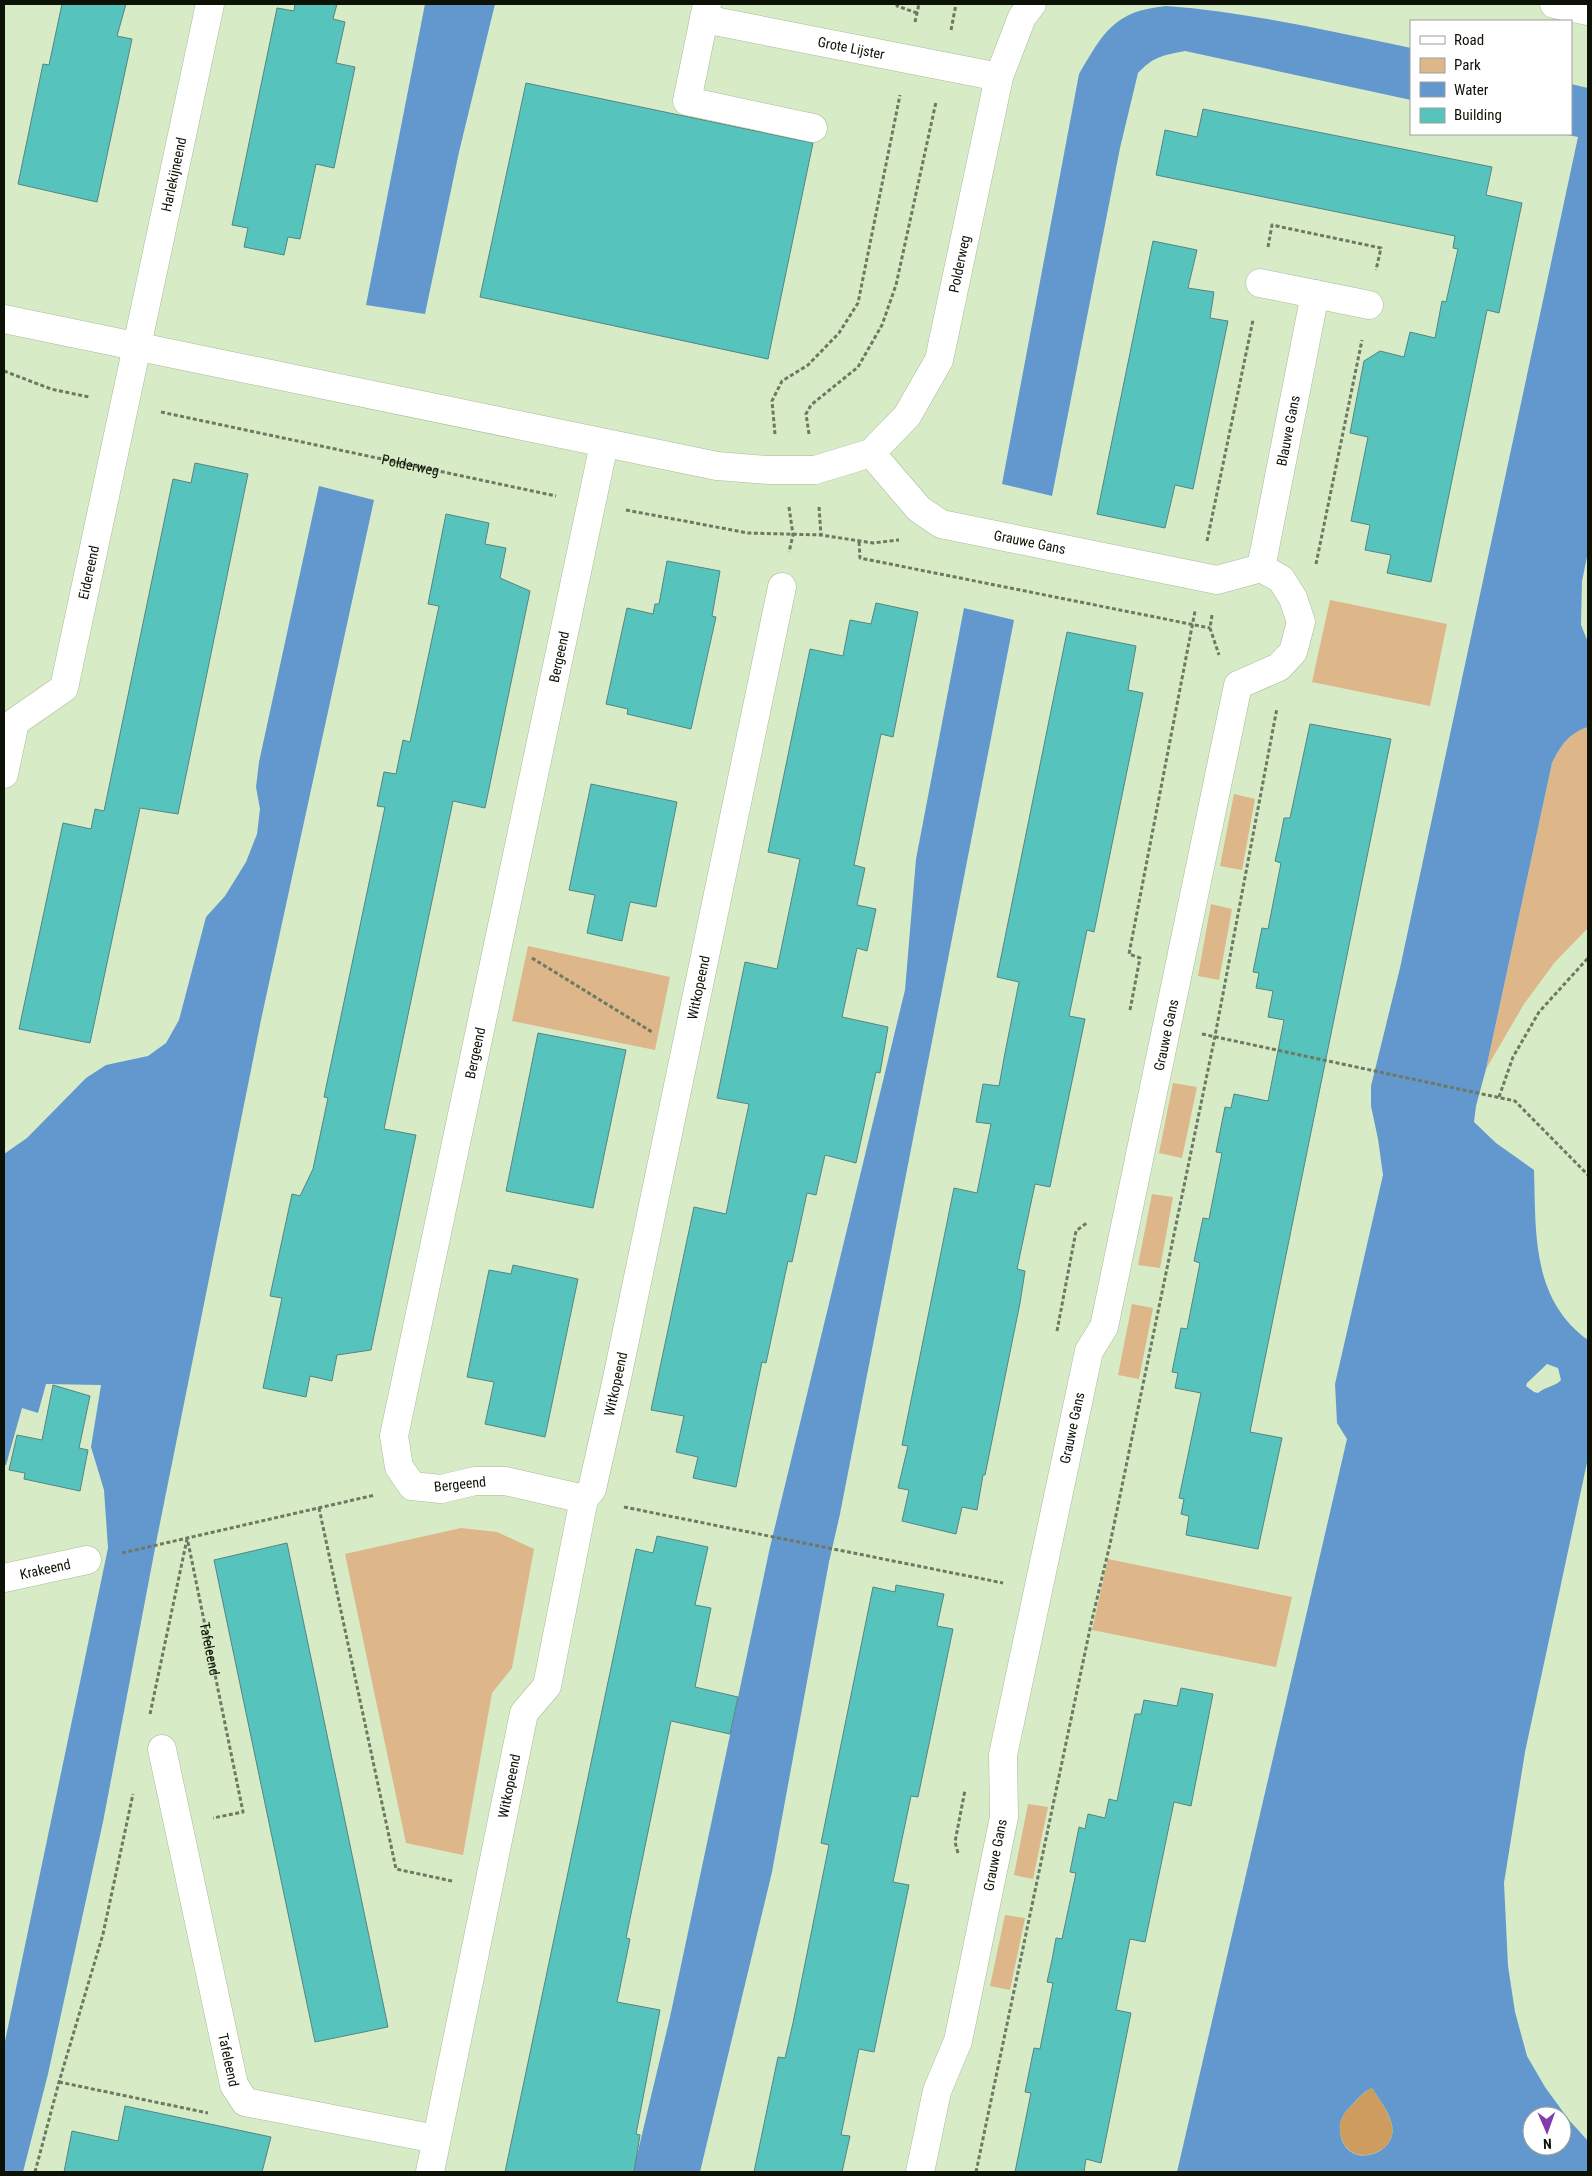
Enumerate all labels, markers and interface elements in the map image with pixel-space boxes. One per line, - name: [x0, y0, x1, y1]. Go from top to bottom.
- legend: [1410, 20, 1572, 135]
- text: Road: [1454, 31, 1484, 49]
- street label: Grote Lijster: [816, 34, 886, 62]
- text: Park: [1454, 56, 1481, 74]
- text: Water: [1454, 81, 1489, 99]
- text: Building: [1454, 106, 1502, 124]
- street label: Harlekijneend: [158, 136, 189, 213]
- street label: Polderweg: [945, 234, 973, 294]
- street label: Blauwe Gans: [1273, 394, 1303, 467]
- street label: Polderweg: [380, 451, 441, 479]
- street label: Grauwe Gans: [993, 527, 1067, 557]
- street label: Eidereend: [75, 544, 102, 601]
- street label: Bergeend: [546, 630, 572, 684]
- street label: Witkopeend: [684, 954, 713, 1021]
- street label: Grauwe Gans: [1151, 998, 1181, 1072]
- street label: Bergeend: [462, 1026, 488, 1080]
- street label: Witkopeend: [601, 1351, 630, 1418]
- street label: Grauwe Gans: [1057, 1391, 1087, 1465]
- street label: Bergeend: [433, 1473, 487, 1495]
- street label: Krakeend: [18, 1556, 72, 1582]
- street label: Tafeleend: [197, 1621, 223, 1677]
- street label: Witkopeend: [495, 1752, 523, 1820]
- street label: Grauwe Gans: [980, 1818, 1010, 1892]
- street label: Tafeleend: [215, 2032, 242, 2088]
- north arrow: [1522, 2106, 1572, 2156]
- text: N: [1543, 2136, 1552, 2152]

